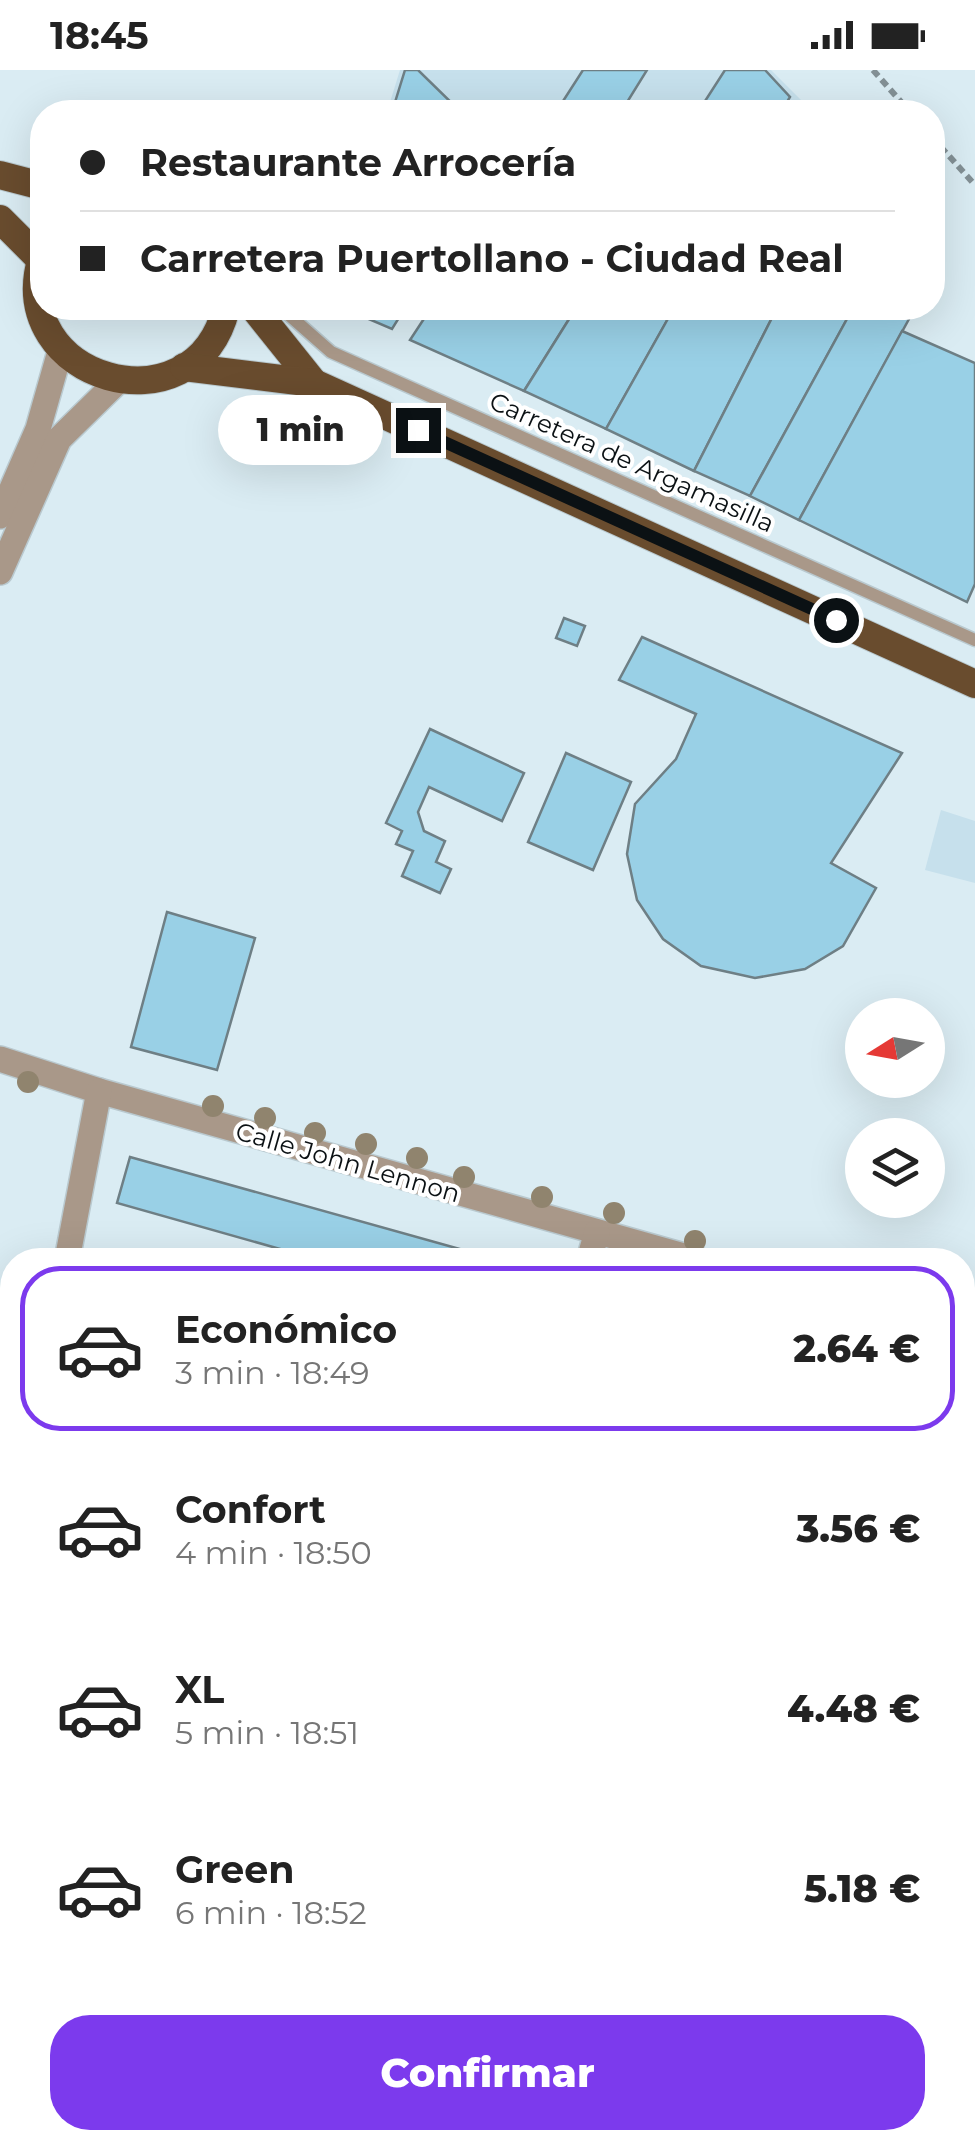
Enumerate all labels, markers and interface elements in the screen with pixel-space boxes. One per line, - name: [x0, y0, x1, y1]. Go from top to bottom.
- text: 18:45: [50, 12, 149, 59]
- text: Restaurante Arrocería: [140, 139, 576, 186]
- text: Carretera Puertollano - Ciudad Real: [140, 235, 844, 282]
- street label: Carretera de Argamasilla: [485, 386, 779, 538]
- callout: 1 min: [218, 395, 383, 465]
- route end: [396, 408, 441, 453]
- text: 1 min: [256, 410, 345, 449]
- route start: [814, 598, 859, 643]
- north arrow: [845, 998, 945, 1098]
- map controls: [845, 998, 945, 1218]
- street label: Calle John Lennon: [232, 1116, 464, 1208]
- button: layers: [845, 1118, 945, 1218]
- icon: car: [55, 1304, 145, 1394]
- text: Económico: [175, 1306, 397, 1353]
- text: 2.64 €: [793, 1325, 920, 1372]
- text: 3 min · 18:49: [175, 1353, 370, 1392]
- icon: car: [55, 1484, 145, 1574]
- text: Confort: [175, 1486, 326, 1533]
- text: 3.56 €: [796, 1505, 920, 1552]
- text: 4 min · 18:50: [175, 1533, 372, 1572]
- icon: car: [55, 1664, 145, 1754]
- text: XL: [175, 1666, 224, 1713]
- text: 4.48 €: [787, 1685, 920, 1732]
- text: 5 min · 18:51: [175, 1713, 359, 1752]
- icon: car: [55, 1844, 145, 1934]
- text: Green: [175, 1846, 295, 1893]
- text: 5.18 €: [804, 1865, 920, 1912]
- text: 6 min · 18:52: [175, 1893, 367, 1932]
- button: Confirmar: [50, 2015, 925, 2130]

